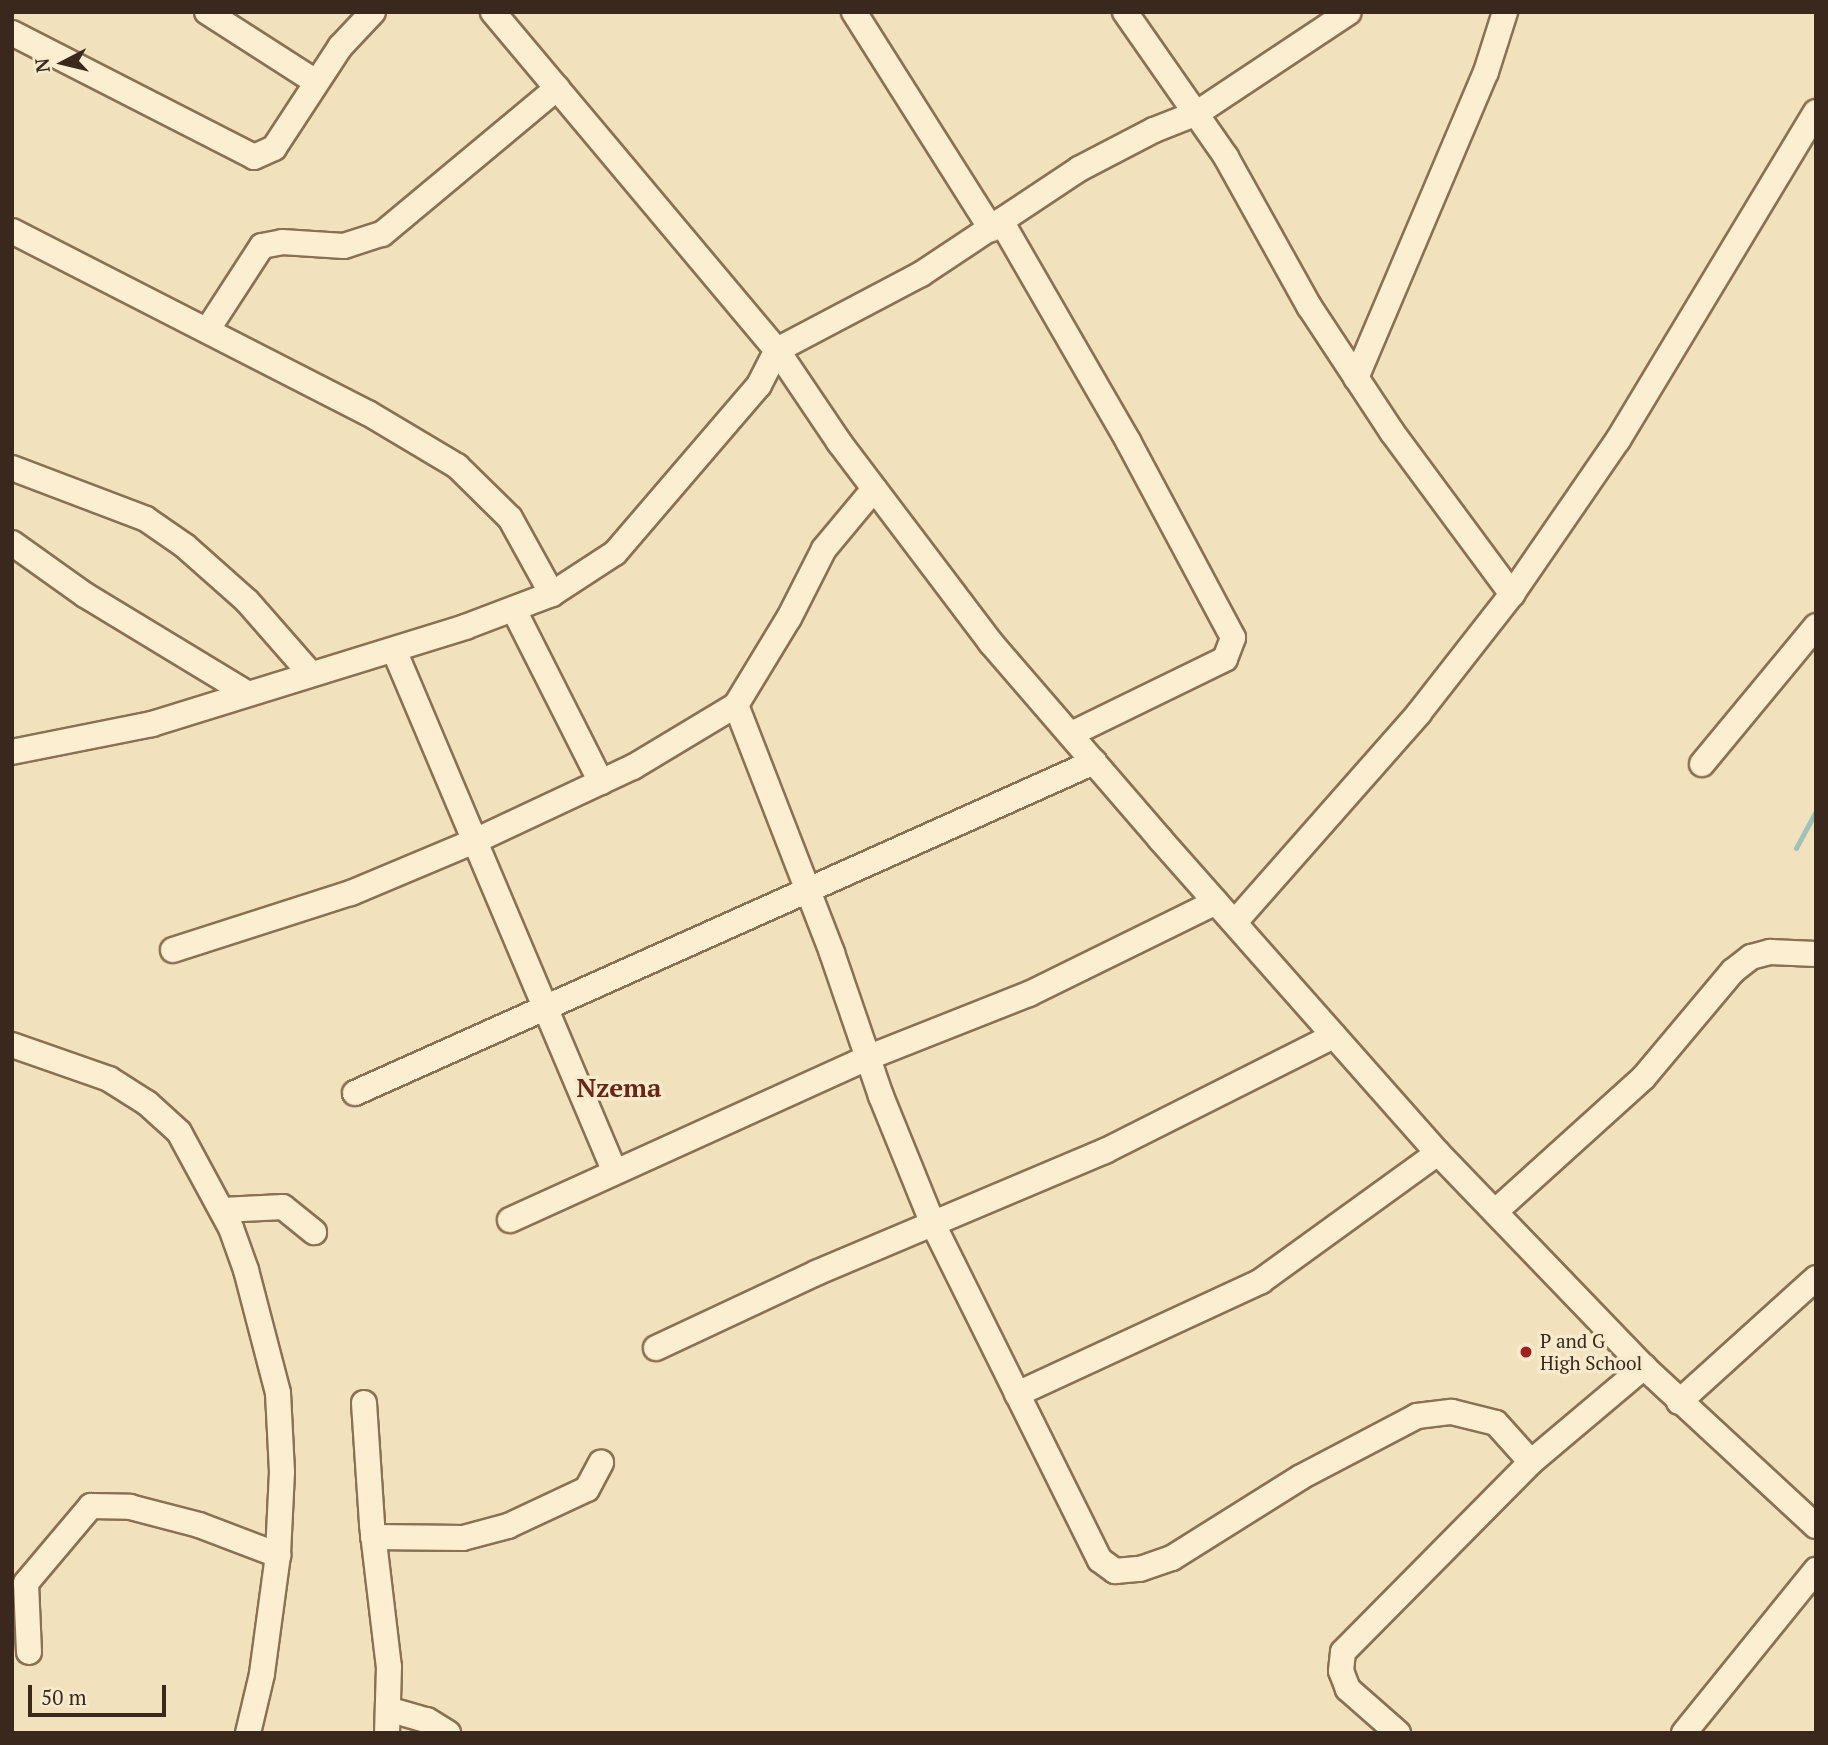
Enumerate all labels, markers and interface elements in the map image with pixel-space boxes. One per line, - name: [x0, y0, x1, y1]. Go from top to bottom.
- north arrow: [28, 28, 98, 98]
- text: N: [28, 57, 55, 74]
- district label: Nzema: [576, 1072, 662, 1104]
- place label: P and G High School: [1540, 1330, 1642, 1374]
- marker: P and G High School: [1518, 1344, 1534, 1360]
- scale bar: [32, 1672, 170, 1716]
- text: 50 m: [41, 1683, 87, 1711]

